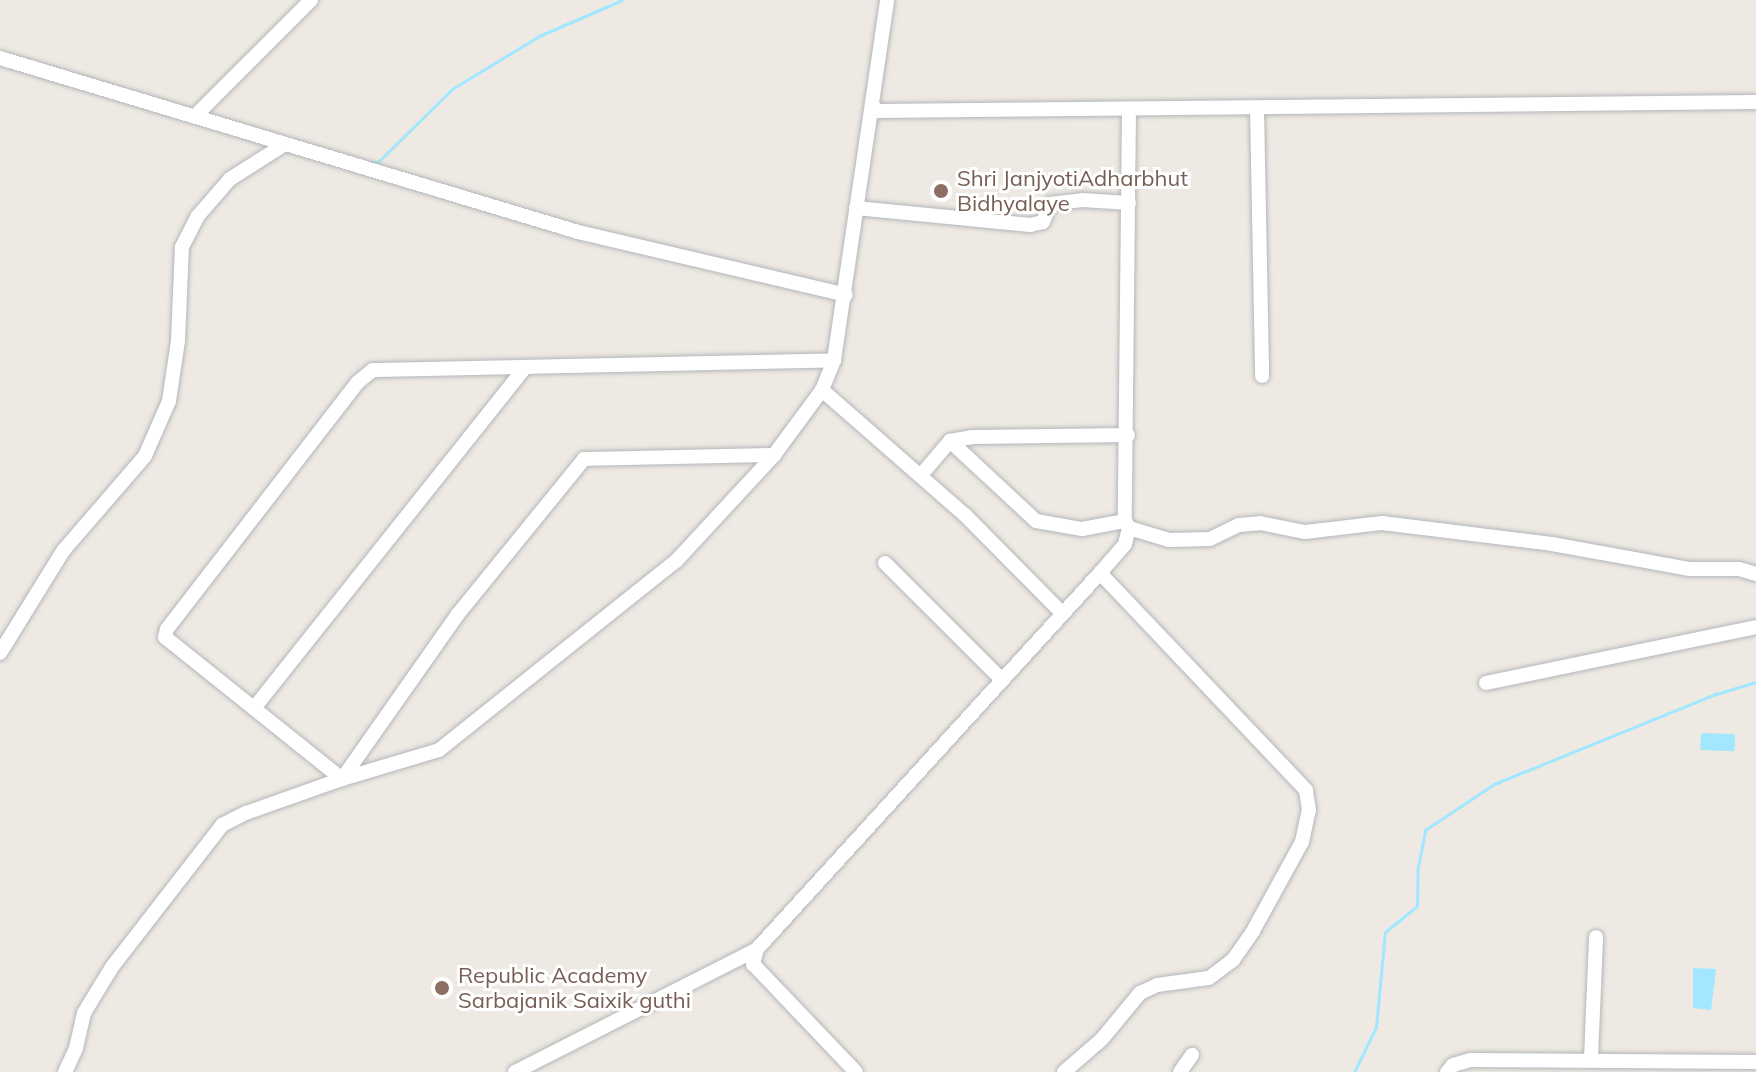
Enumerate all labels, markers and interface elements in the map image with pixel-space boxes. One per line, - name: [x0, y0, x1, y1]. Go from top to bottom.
- place label: Shri JanjyotiAdharbhut Bidhyalaye: [957, 165, 1188, 216]
- marker: Shri JanjyotiAdharbhut Bidhyalaye: [932, 182, 950, 200]
- place label: Republic Academy Sarbajanik Saixik guthi: [458, 962, 691, 1014]
- marker: Republic Academy Sarbajanik Saixik guthi: [433, 979, 451, 997]

